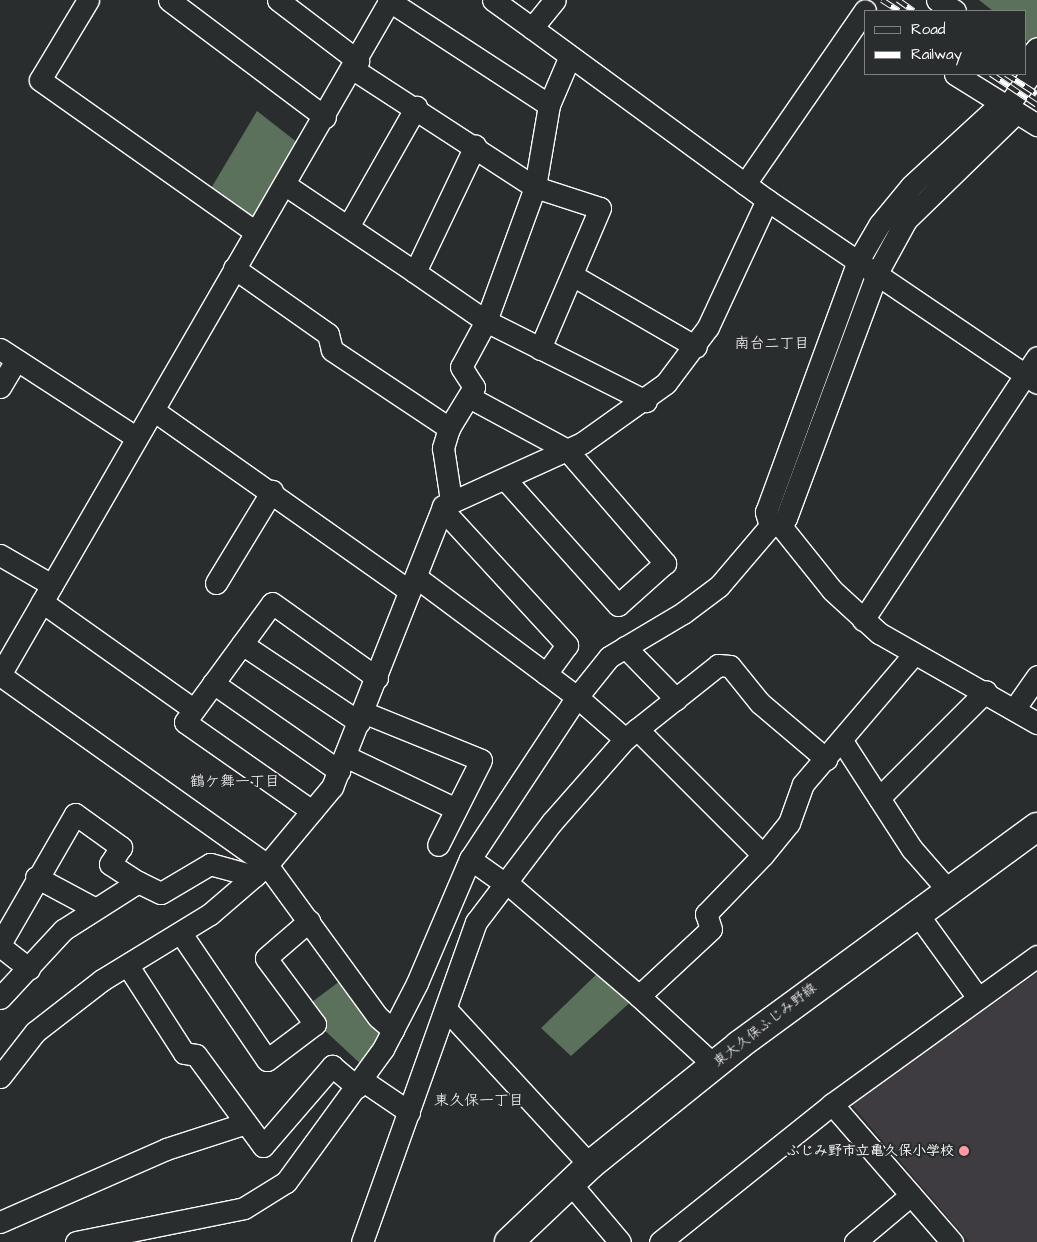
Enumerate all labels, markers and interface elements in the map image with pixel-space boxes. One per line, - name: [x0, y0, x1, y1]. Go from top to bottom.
- legend: [864, 10, 1027, 75]
- text: Road: [911, 19, 945, 40]
- text: Railway: [911, 44, 962, 65]
- district label: 南台二丁目: [735, 335, 809, 353]
- district label: 鶴ケ舞一丁目: [190, 773, 280, 791]
- street label: 東大久保ふじみ野線: [710, 980, 820, 1070]
- district label: 東久保一丁目: [434, 1092, 524, 1110]
- place label: ふじみ野市立亀久保小学校: [786, 1143, 954, 1159]
- marker: ふじみ野市立亀久保小学校: [958, 1145, 970, 1157]

